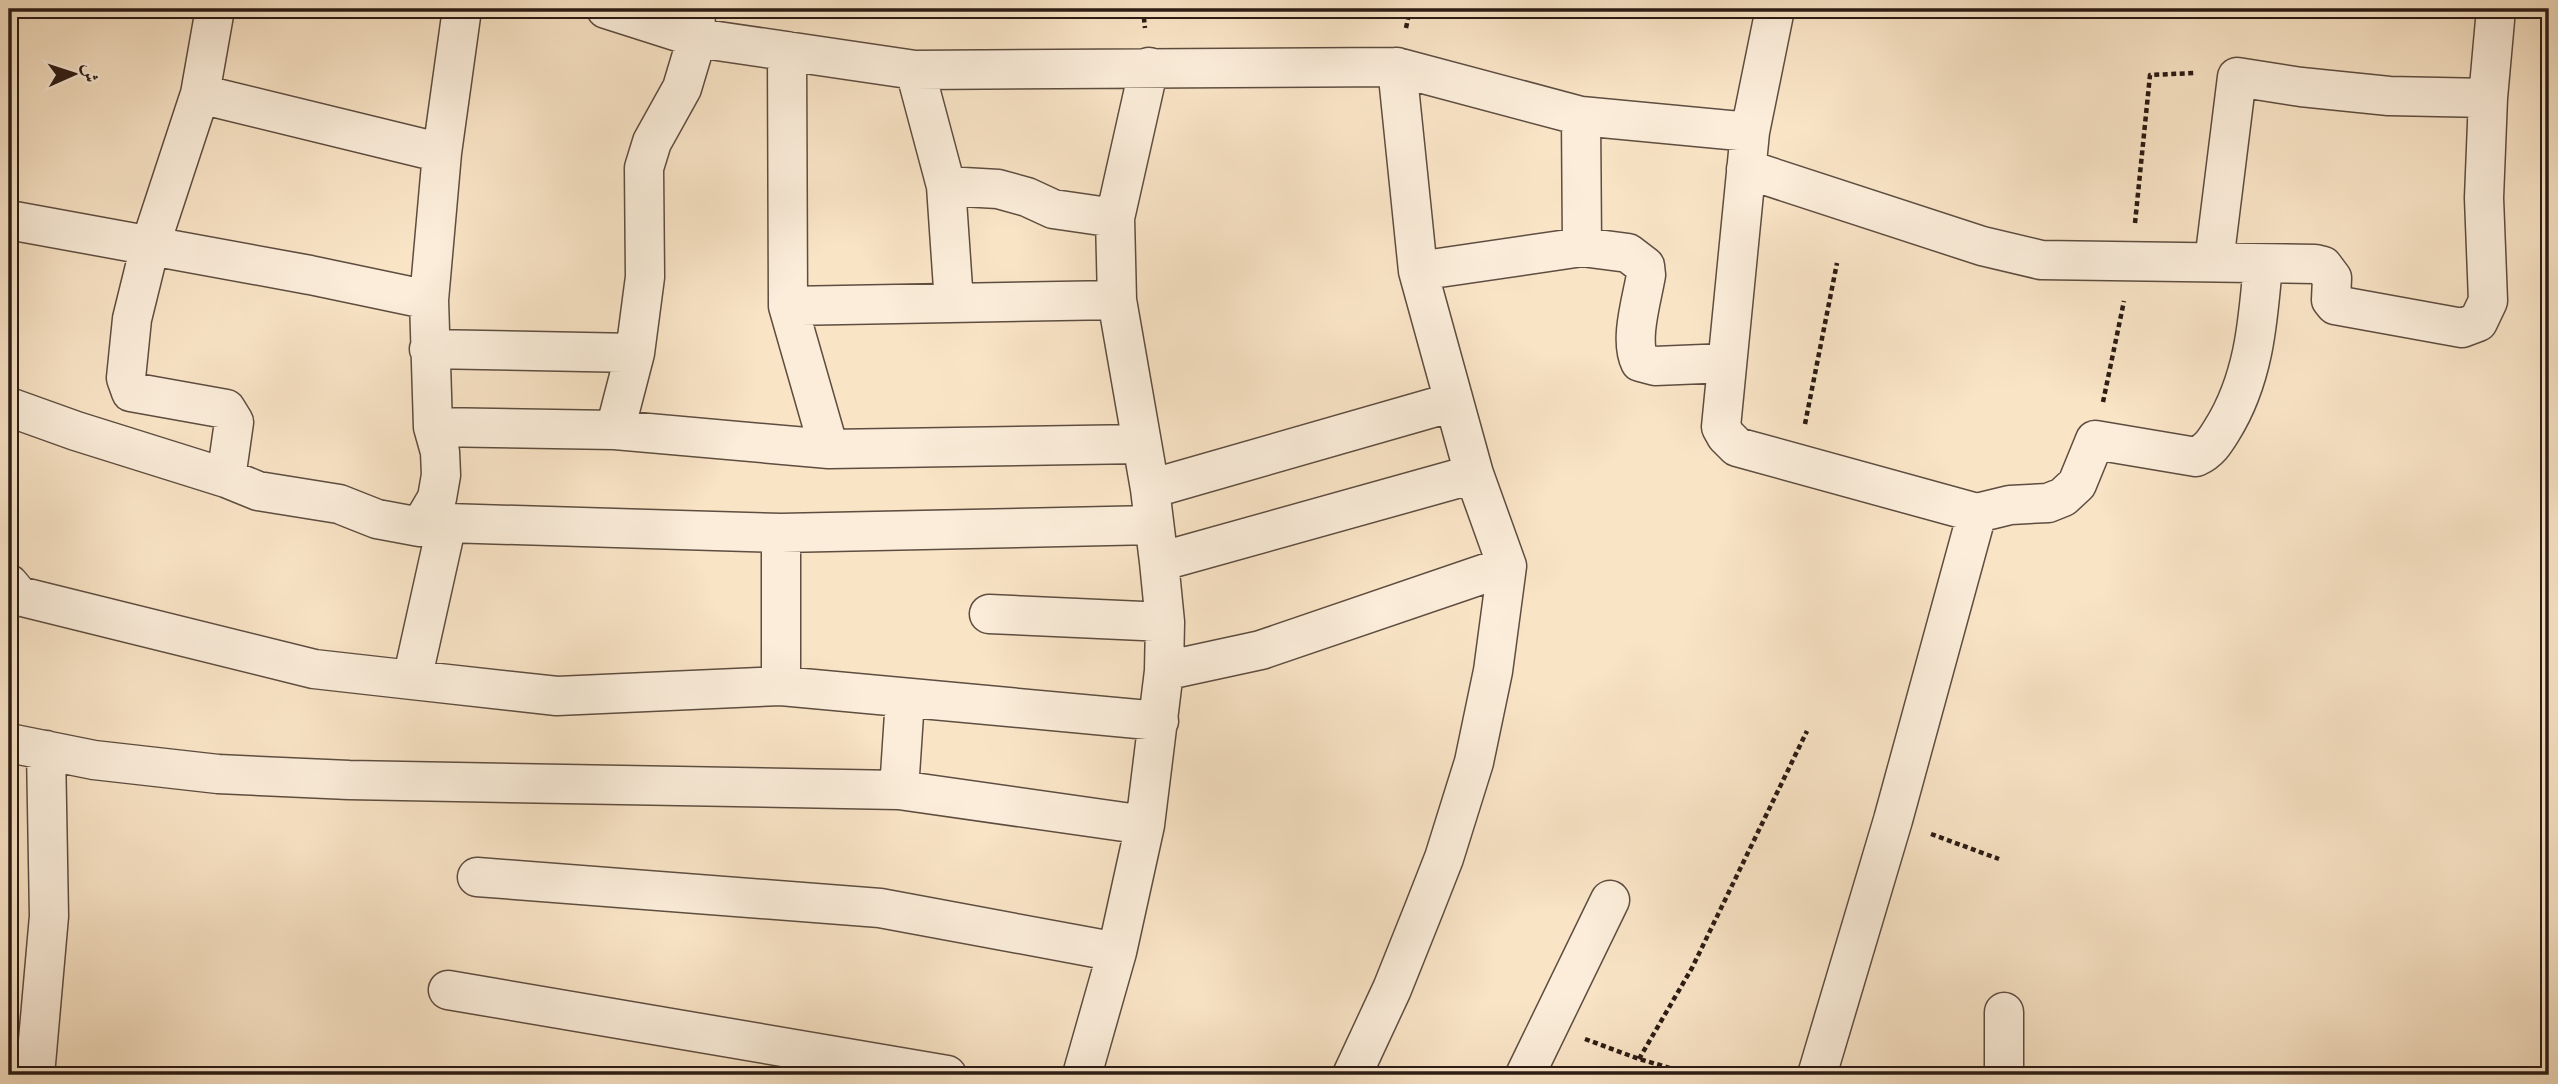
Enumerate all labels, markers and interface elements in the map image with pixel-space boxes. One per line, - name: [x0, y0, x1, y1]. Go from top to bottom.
- north arrow: [38, 38, 108, 108]
- text: ش: [75, 63, 102, 83]

